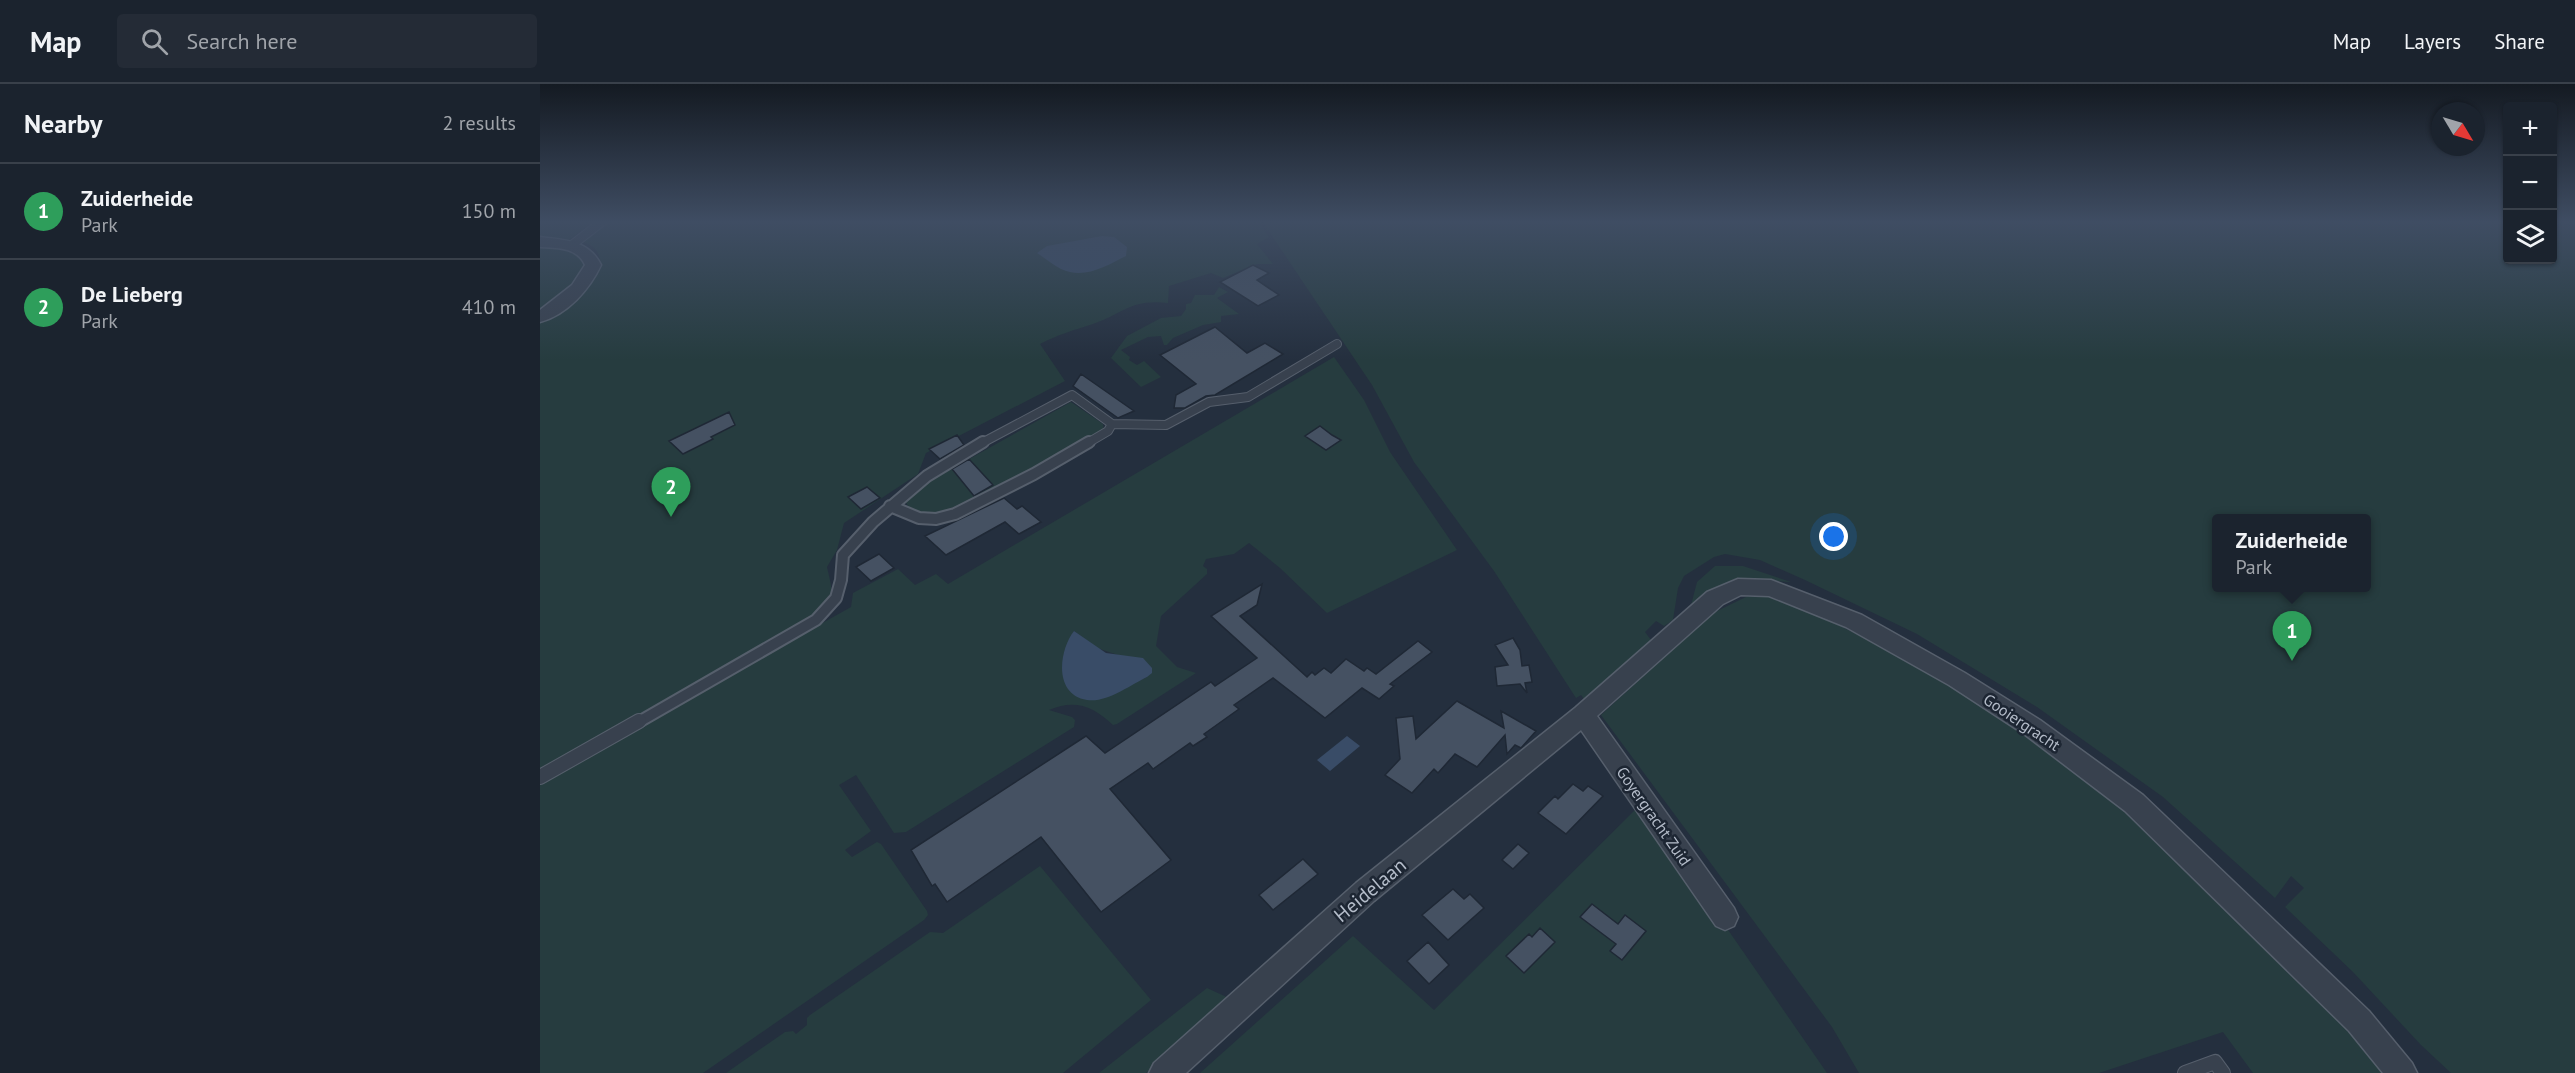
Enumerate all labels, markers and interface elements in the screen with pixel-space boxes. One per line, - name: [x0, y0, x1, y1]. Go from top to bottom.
- search box: [117, 14, 537, 68]
- text: Map: [30, 23, 81, 60]
- icon: search: [138, 25, 171, 58]
- text: Search here: [186, 27, 297, 55]
- text: Map: [2333, 28, 2371, 55]
- text: Layers: [2404, 28, 2461, 55]
- text: Share: [2494, 28, 2545, 55]
- north arrow: [2431, 102, 2485, 156]
- map controls: [2503, 102, 2557, 264]
- button: +: [2503, 102, 2557, 156]
- text: Nearby: [24, 107, 102, 140]
- text: 2 results: [443, 110, 516, 136]
- button: −: [2503, 156, 2557, 210]
- text: Zuiderheide: [81, 184, 193, 212]
- text: 1: [38, 198, 49, 224]
- text: 150 m: [462, 198, 516, 224]
- button: layers: [2503, 210, 2557, 264]
- text: Park: [81, 212, 118, 238]
- text: De Lieberg: [81, 280, 183, 308]
- text: 2: [38, 294, 49, 320]
- text: 410 m: [462, 294, 516, 320]
- text: Park: [81, 308, 118, 334]
- pin: 2: [652, 468, 690, 517]
- popup: [2212, 514, 2371, 592]
- your location: [1819, 522, 1848, 551]
- text: Zuiderheide: [2235, 526, 2348, 554]
- text: Park: [2235, 554, 2272, 580]
- pin: 1: [2272, 612, 2312, 661]
- street label: Gooiergracht: [1980, 689, 2065, 755]
- street label: Goyergracht Zuid: [1612, 763, 1696, 869]
- street label: Heidelaan: [1329, 852, 1411, 928]

